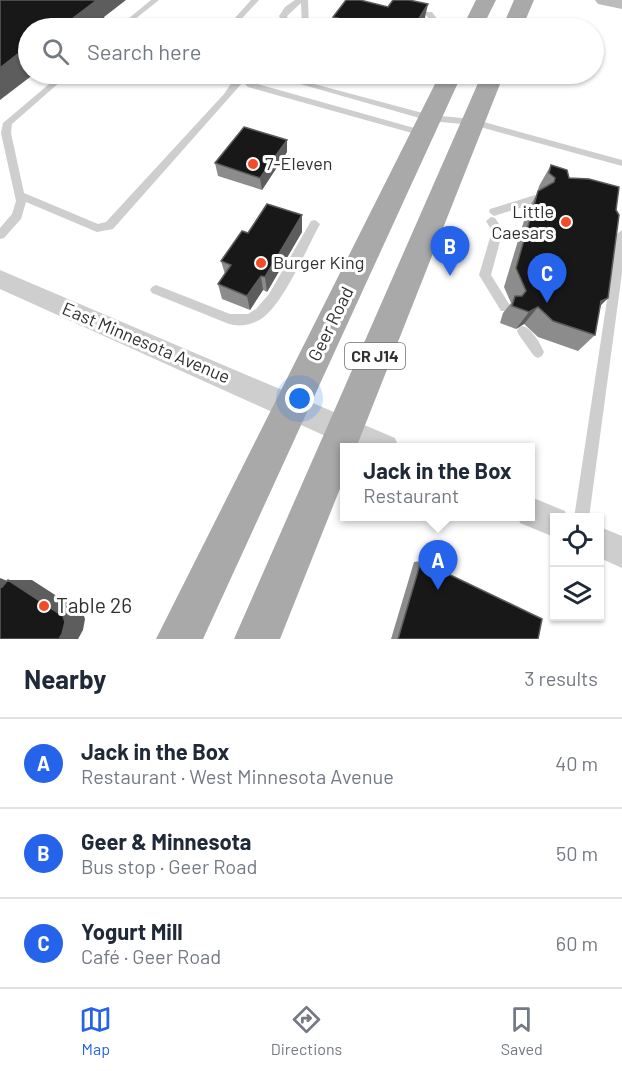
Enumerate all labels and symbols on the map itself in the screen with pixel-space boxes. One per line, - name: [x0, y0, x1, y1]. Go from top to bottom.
- place label: 7-Eleven: [265, 152, 333, 174]
- marker: 7-Eleven: [246, 157, 260, 171]
- place label: Little Caesars: [492, 200, 554, 243]
- marker: Little Caesars: [559, 215, 573, 229]
- pin: B: [430, 226, 470, 276]
- place label: Burger King: [273, 251, 364, 273]
- pin: C: [528, 254, 566, 303]
- marker: Burger King: [254, 256, 268, 270]
- street label: Geer Road: [303, 283, 358, 364]
- street label: East Minnesota Avenue: [59, 297, 234, 387]
- road number: CR J14: [345, 343, 405, 369]
- your location: [285, 384, 314, 413]
- pin: A: [418, 540, 458, 590]
- place label: Table 26: [56, 592, 132, 617]
- marker: Table 26: [37, 599, 51, 613]

